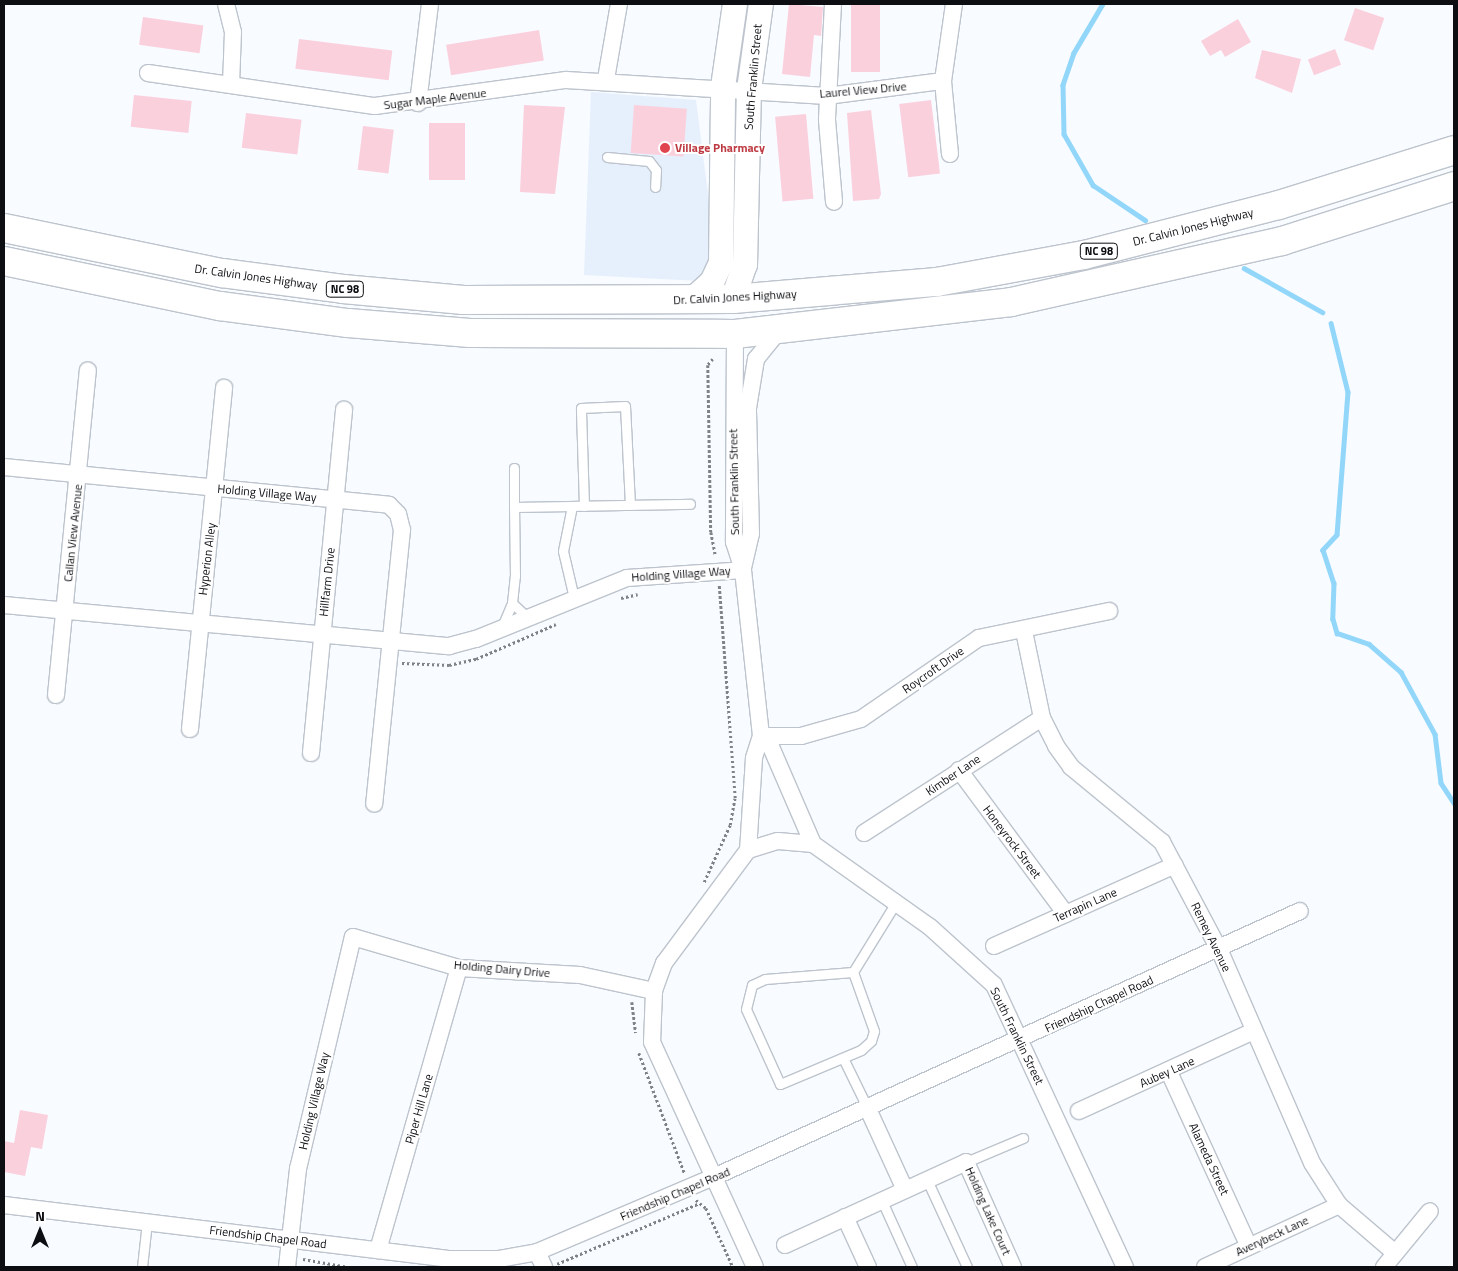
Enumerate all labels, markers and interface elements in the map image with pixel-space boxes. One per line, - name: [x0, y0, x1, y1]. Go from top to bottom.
- street label: South Franklin Street: [741, 23, 765, 131]
- street label: Laurel View Drive: [819, 79, 907, 101]
- street label: Sugar Maple Avenue: [383, 86, 487, 112]
- place label: Village Pharmacy: [675, 141, 765, 155]
- marker: Village Pharmacy: [659, 142, 671, 154]
- street label: Dr. Calvin Jones Highway: [1131, 205, 1255, 249]
- road number: NC 98: [1079, 242, 1119, 260]
- street label: Dr. Calvin Jones Highway: [194, 261, 318, 293]
- road number: NC 98: [325, 280, 365, 298]
- street label: Dr. Calvin Jones Highway: [673, 287, 797, 307]
- street label: South Franklin Street: [726, 429, 742, 535]
- street label: Holding Village Way: [217, 481, 317, 505]
- street label: Callan View Avenue: [61, 483, 85, 583]
- street label: Hyperion Alley: [195, 522, 219, 596]
- street label: Hillfarm Drive: [316, 547, 338, 617]
- street label: Holding Village Way: [631, 563, 731, 585]
- street label: Roycroft Drive: [899, 643, 967, 697]
- street label: Kimber Lane: [923, 751, 983, 799]
- street label: Honeyrock Street: [980, 803, 1044, 881]
- street label: Terrapin Lane: [1051, 885, 1119, 925]
- street label: Remey Avenue: [1188, 900, 1234, 974]
- street label: Holding Dairy Drive: [453, 958, 551, 980]
- street label: Friendship Chapel Road: [1042, 973, 1156, 1035]
- street label: South Franklin Street: [987, 985, 1047, 1087]
- street label: Holding Village Way: [296, 1051, 332, 1151]
- street label: Aubey Lane: [1137, 1054, 1197, 1090]
- street label: Piper Hill Lane: [402, 1072, 436, 1146]
- street label: Alameda Street: [1186, 1121, 1232, 1197]
- street label: Friendship Chapel Road: [618, 1164, 732, 1224]
- street label: Holding Lake Court: [962, 1165, 1014, 1257]
- text: N: [35, 1205, 45, 1226]
- north arrow: [15, 1206, 65, 1256]
- street label: Averybeck Lane: [1233, 1213, 1311, 1259]
- street label: Friendship Chapel Road: [209, 1223, 327, 1251]

